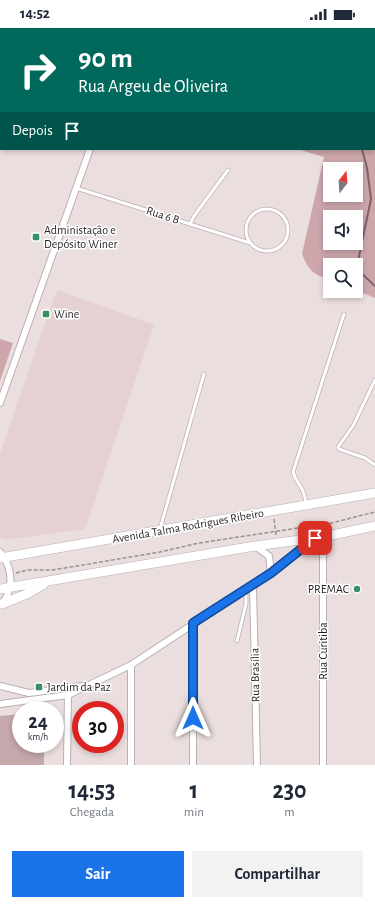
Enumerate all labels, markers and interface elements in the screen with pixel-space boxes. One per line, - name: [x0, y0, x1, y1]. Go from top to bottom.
- text: 14:52: [20, 6, 50, 21]
- icon: right: [12, 44, 64, 96]
- text: 90 m: [78, 45, 133, 73]
- text: Rua Argeu de Oliveira: [78, 78, 228, 96]
- icon: arrive: [61, 120, 83, 142]
- text: Depois: [12, 123, 53, 138]
- north arrow: [323, 162, 363, 202]
- map controls: [323, 162, 363, 298]
- street label: Rua 6 B: [145, 204, 181, 226]
- button: sound: [323, 210, 363, 250]
- place label: Administação e Depósito Winer: [44, 224, 118, 250]
- marker: Administação e Depósito Winer: [31, 232, 41, 242]
- button: search: [323, 258, 363, 298]
- place label: Wine: [54, 308, 79, 320]
- marker: Wine: [41, 309, 51, 319]
- street label: Avenida Talma Rodrigues Ribeiro: [111, 507, 265, 545]
- pin: [298, 521, 332, 555]
- icon: arrive: [304, 527, 326, 549]
- place label: PREMAC: [308, 583, 349, 595]
- marker: PREMAC: [352, 584, 362, 594]
- street label: Rua Curitiba: [317, 622, 329, 680]
- street label: Rua Brasília: [249, 647, 261, 702]
- place label: Jardim da Paz: [47, 681, 111, 693]
- marker: Jardim da Paz: [34, 682, 44, 692]
- position arrow: [172, 697, 214, 739]
- speed limit sign: 30: [72, 701, 124, 753]
- text: 24: [28, 712, 48, 732]
- text: km/h: [28, 732, 48, 742]
- text: 14:53: [68, 779, 115, 803]
- text: 1: [190, 779, 198, 803]
- text: 230: [272, 779, 307, 803]
- text: Chegada: [70, 806, 114, 819]
- text: min: [184, 806, 204, 819]
- text: m: [284, 806, 295, 819]
- button: Sair: [12, 851, 184, 897]
- button: Compartilhar: [192, 851, 363, 897]

